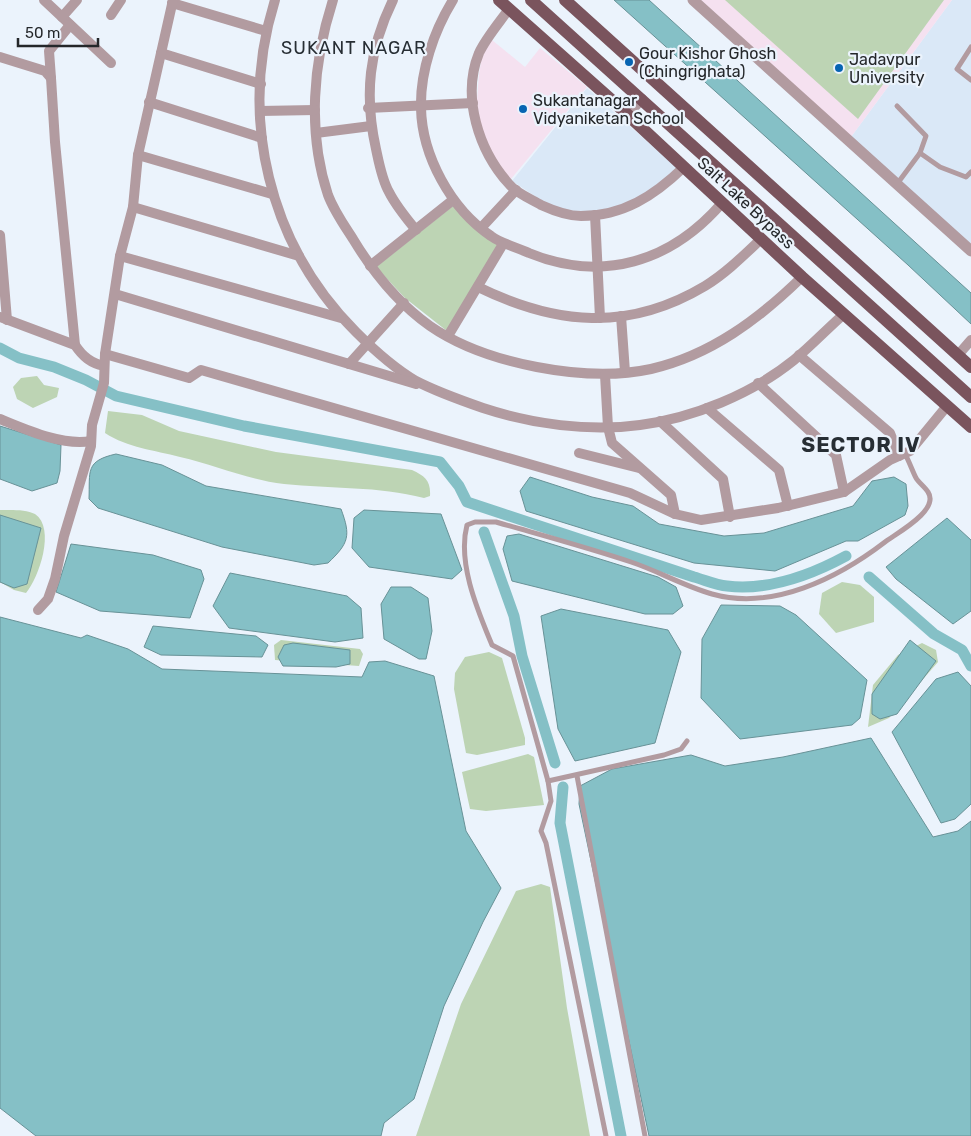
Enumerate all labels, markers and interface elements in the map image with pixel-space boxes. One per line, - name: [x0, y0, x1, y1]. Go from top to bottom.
- scale bar: [18, 15, 98, 47]
- text: 50 m: [25, 24, 60, 42]
- district label: SUKANT NAGAR: [281, 37, 427, 59]
- place label: Gour Kishor Ghosh (Chingrighata): [639, 44, 776, 81]
- place label: Jadavpur University: [849, 50, 925, 87]
- marker: Gour Kishor Ghosh (Chingrighata): [623, 56, 635, 68]
- marker: Jadavpur University: [833, 62, 845, 74]
- place label: Sukantanagar Vidyaniketan School: [533, 91, 684, 128]
- marker: Sukantanagar Vidyaniketan School: [517, 103, 529, 115]
- street label: Salt Lake Bypass: [694, 153, 798, 253]
- district label: SECTOR IV: [801, 432, 921, 457]

